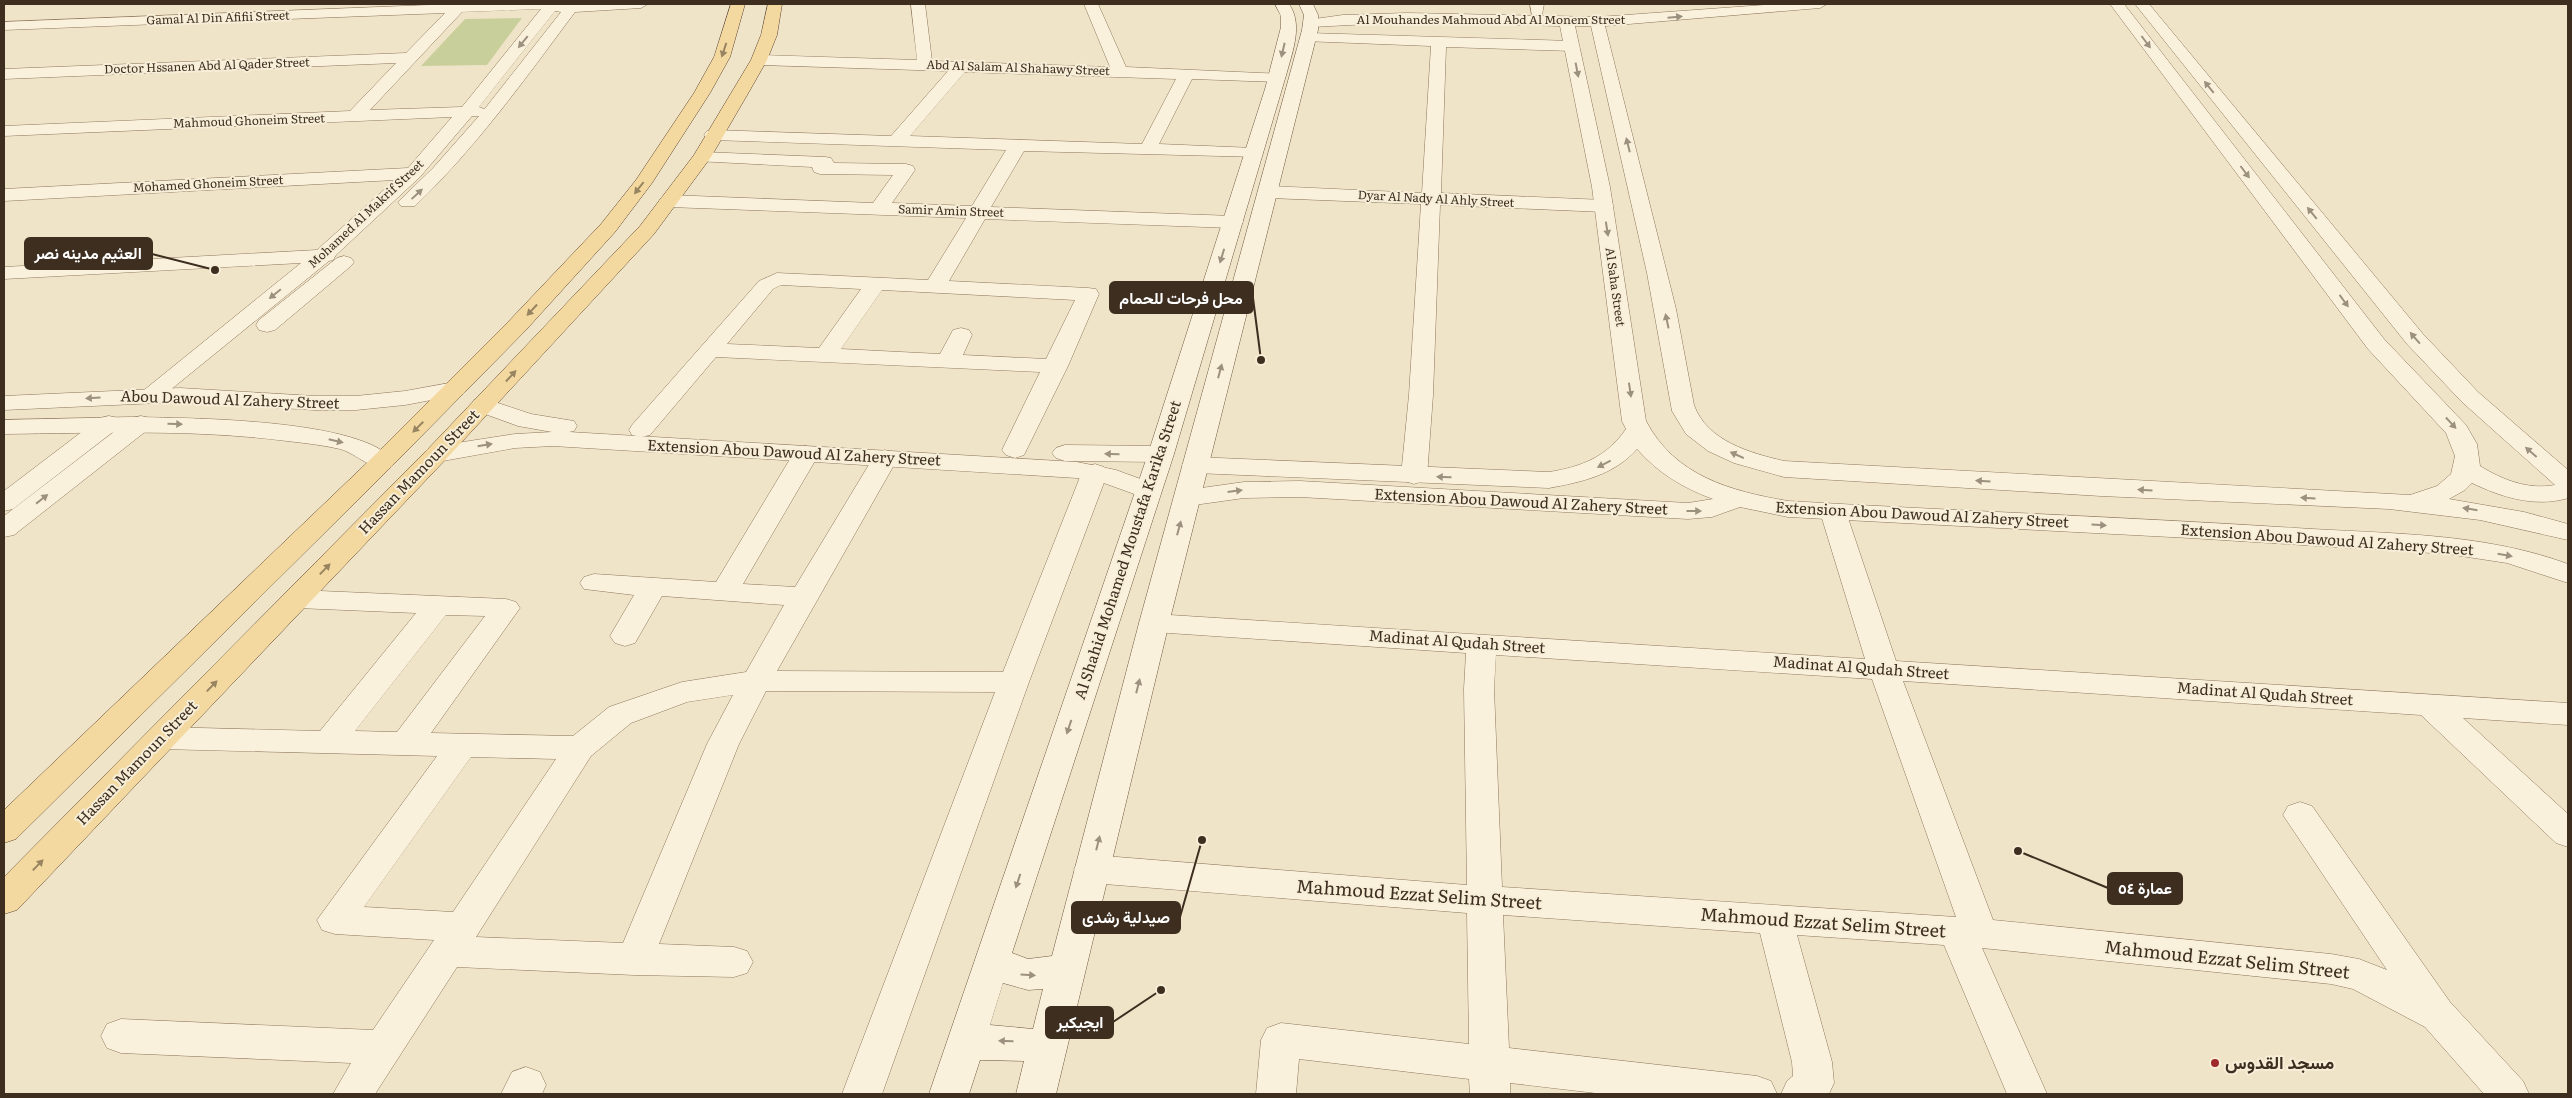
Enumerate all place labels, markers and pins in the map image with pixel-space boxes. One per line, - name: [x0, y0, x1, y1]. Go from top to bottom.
- callout: العثيم مدينه نصر: [25, 238, 152, 269]
- callout: محل فرحات للحمام: [1110, 282, 1253, 313]
- callout: عمارة ٥٤: [2108, 873, 2182, 904]
- callout: صيدلية رشدى: [1072, 902, 1180, 933]
- callout: ايجيكير: [1046, 1007, 1113, 1038]
- place label: مسجد القدوس: [2225, 1048, 2335, 1075]
- marker: مسجد القدوس: [2209, 1057, 2221, 1069]

